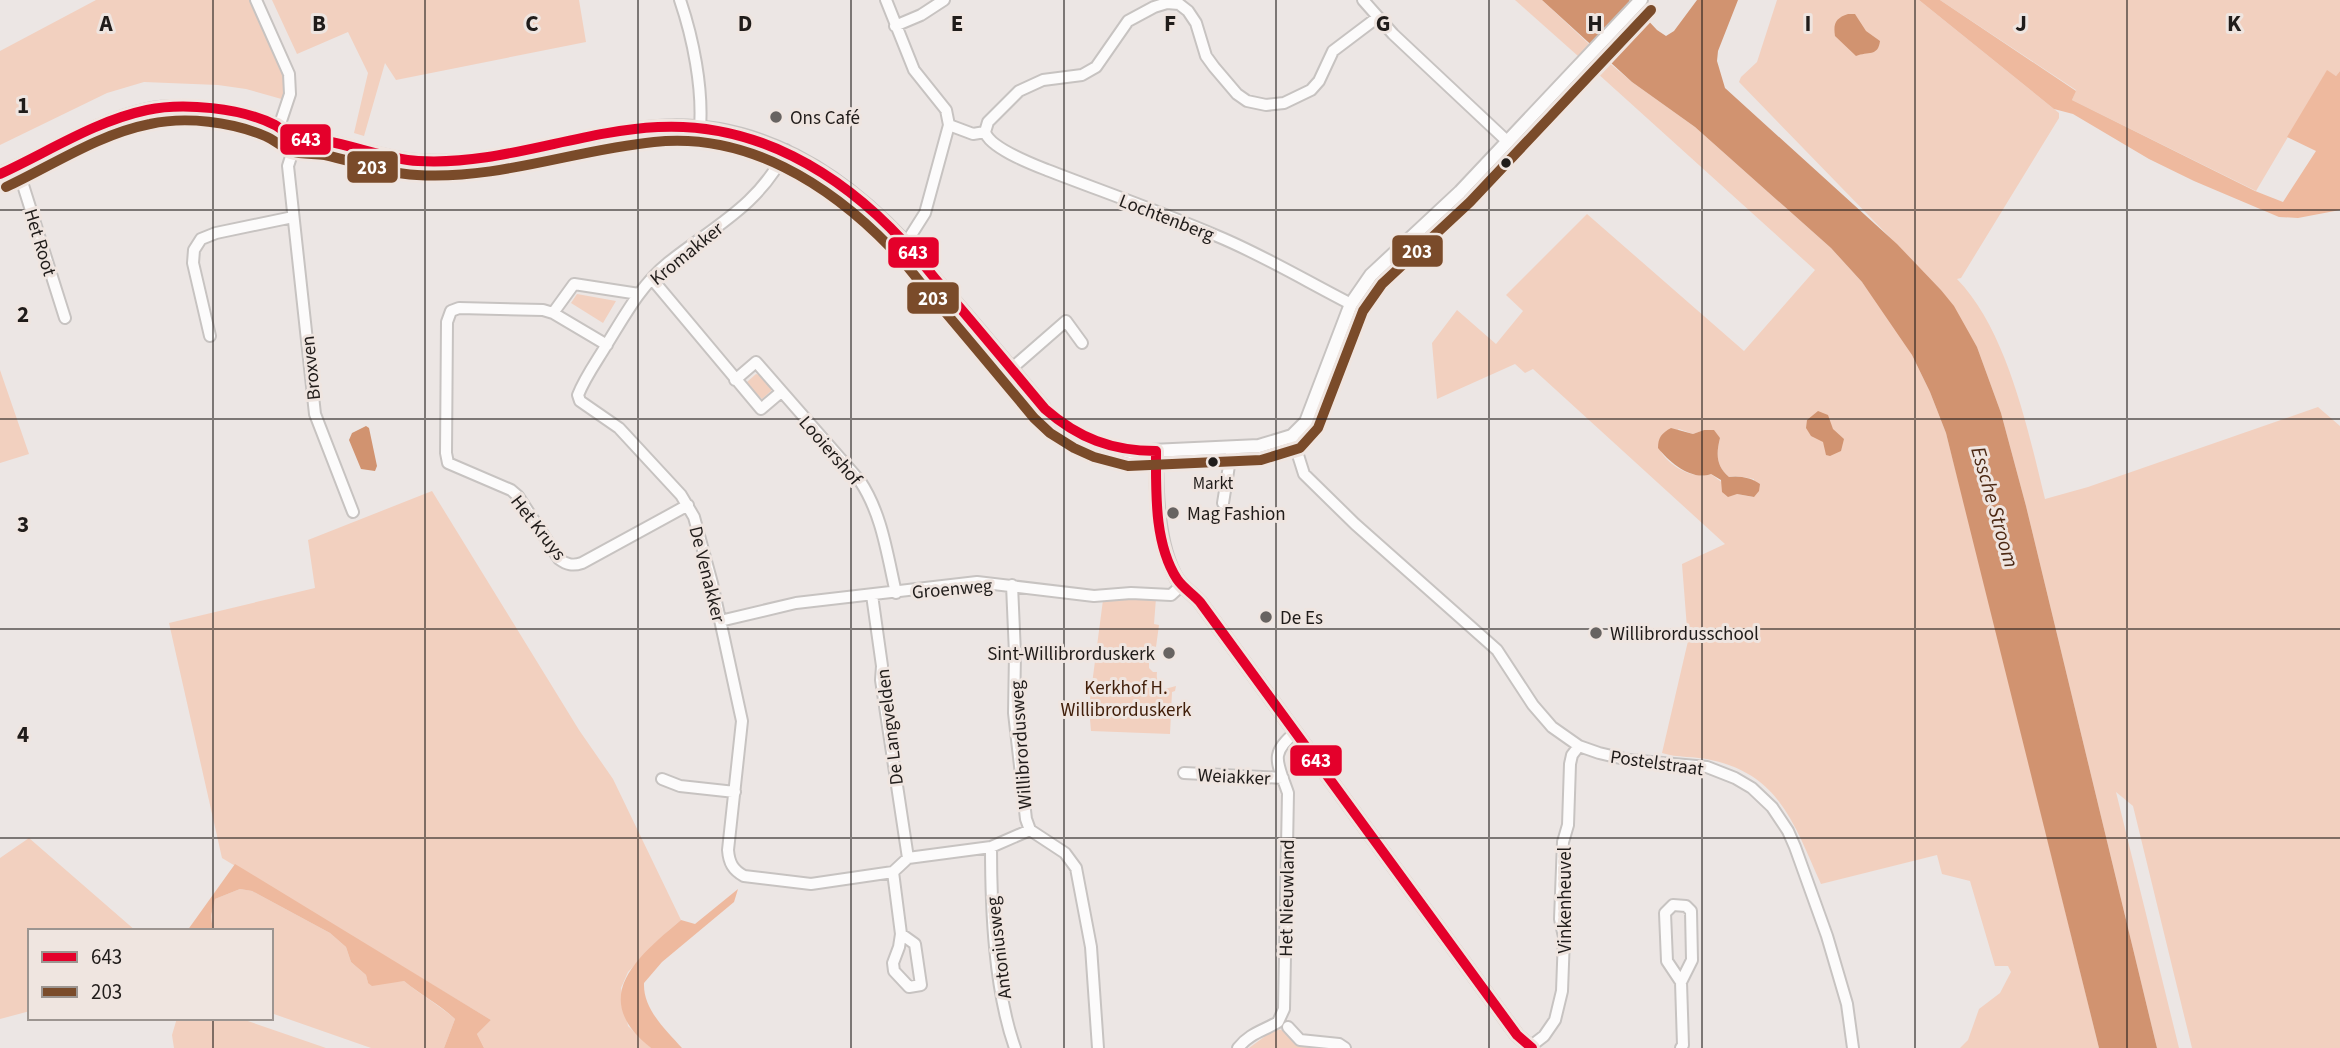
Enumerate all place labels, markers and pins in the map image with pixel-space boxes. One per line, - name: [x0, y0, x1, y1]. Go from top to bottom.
- place label: Ons Café: [790, 105, 860, 132]
- marker: Ons Café: [768, 109, 784, 125]
- unlabelled marker: [1499, 156, 1513, 170]
- marker: Markt: [1206, 455, 1220, 469]
- place label: Markt: [1193, 472, 1234, 496]
- place label: Mag Fashion: [1187, 501, 1286, 528]
- marker: Mag Fashion: [1165, 505, 1181, 521]
- place label: De Es: [1280, 605, 1323, 632]
- marker: De Es: [1258, 609, 1274, 625]
- place label: Willibrordusschool: [1610, 621, 1759, 648]
- marker: Willibrordusschool: [1588, 625, 1604, 641]
- place label: Sint-Willibrorduskerk: [987, 641, 1156, 668]
- marker: Sint-Willibrorduskerk: [1161, 645, 1177, 661]

